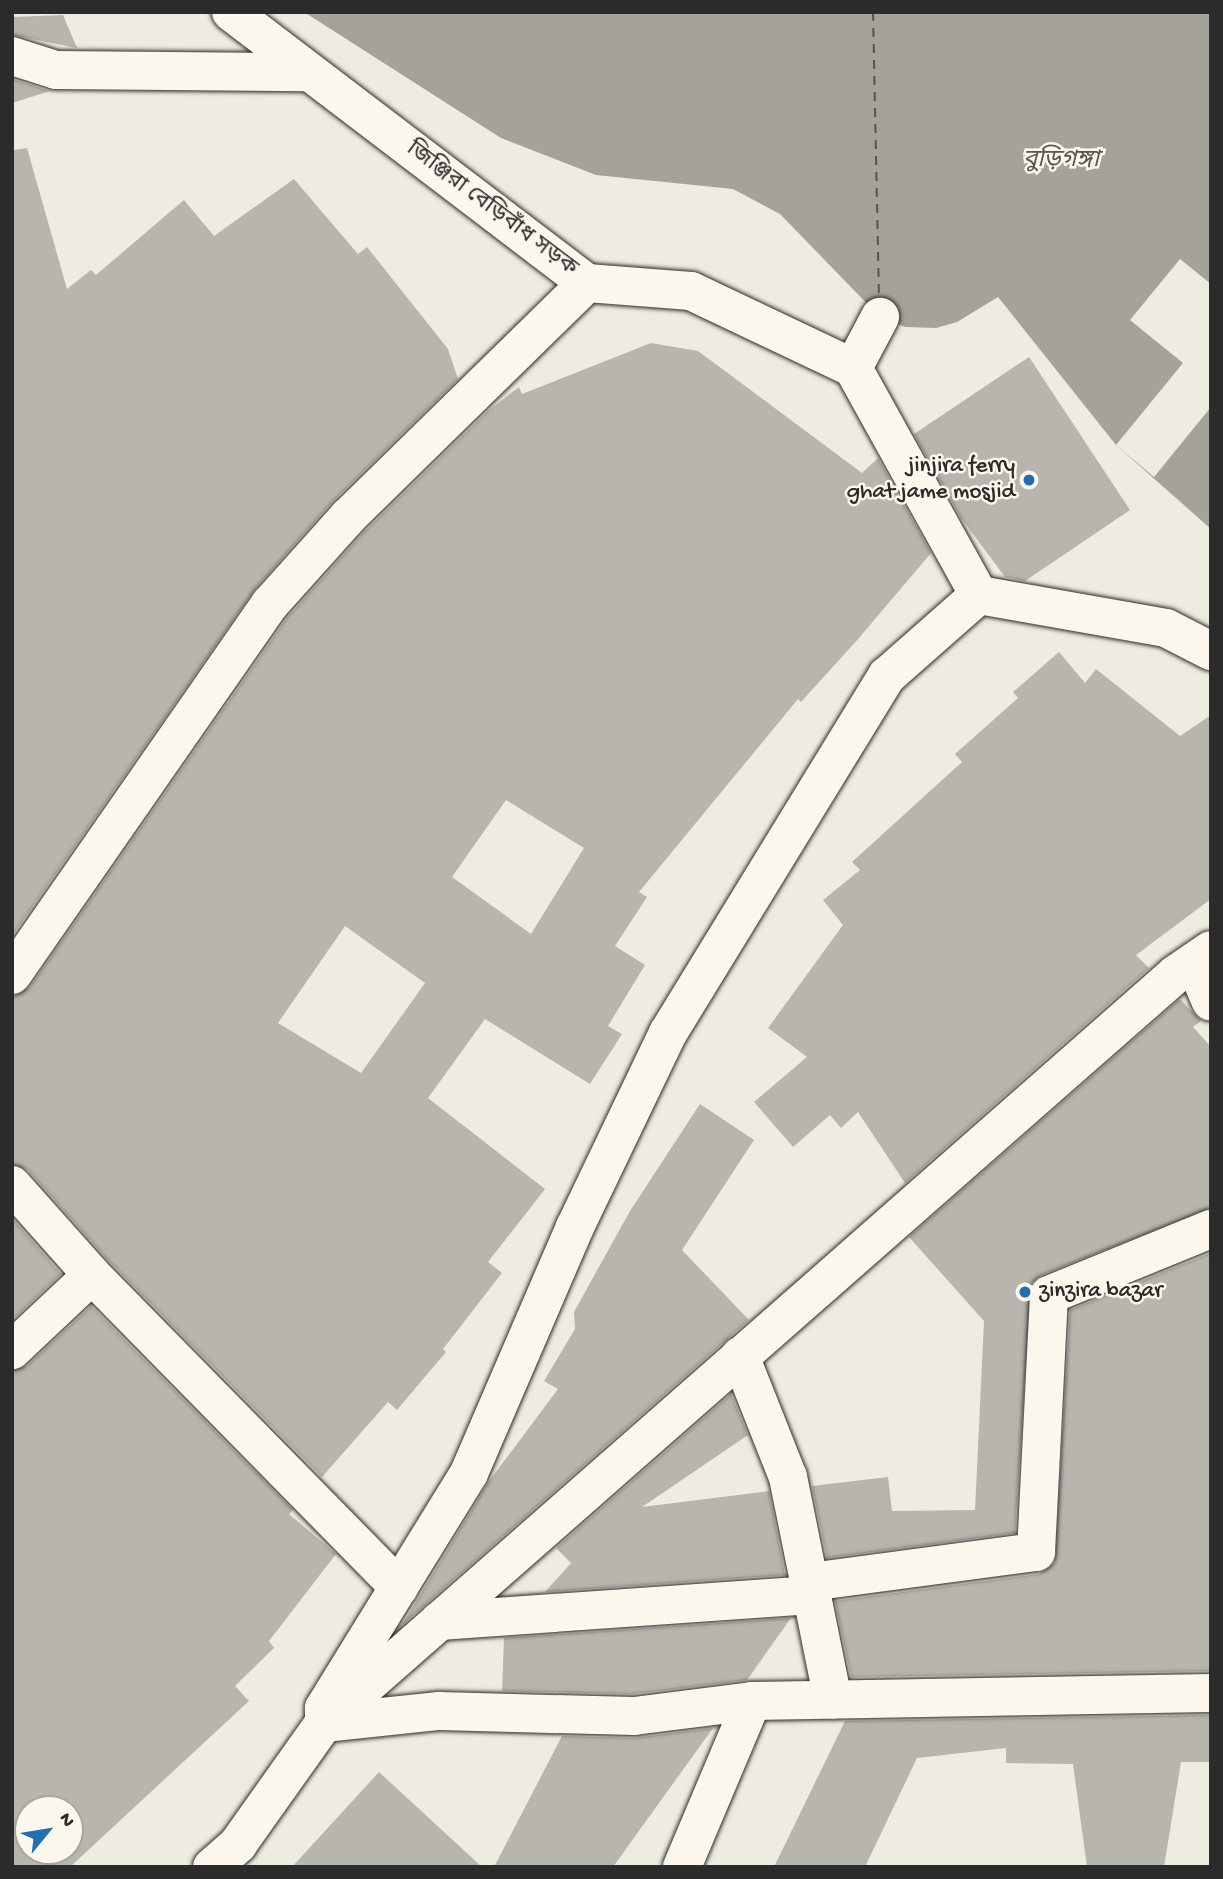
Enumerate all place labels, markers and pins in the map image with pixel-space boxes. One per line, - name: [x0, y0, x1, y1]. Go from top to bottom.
- place label: jinjira ferry ghat jame mosjid: [847, 453, 1015, 507]
- marker: jinjira ferry ghat jame mosjid: [1021, 472, 1037, 488]
- place label: zinzira bazar: [1039, 1278, 1163, 1306]
- marker: zinzira bazar: [1017, 1284, 1033, 1300]

